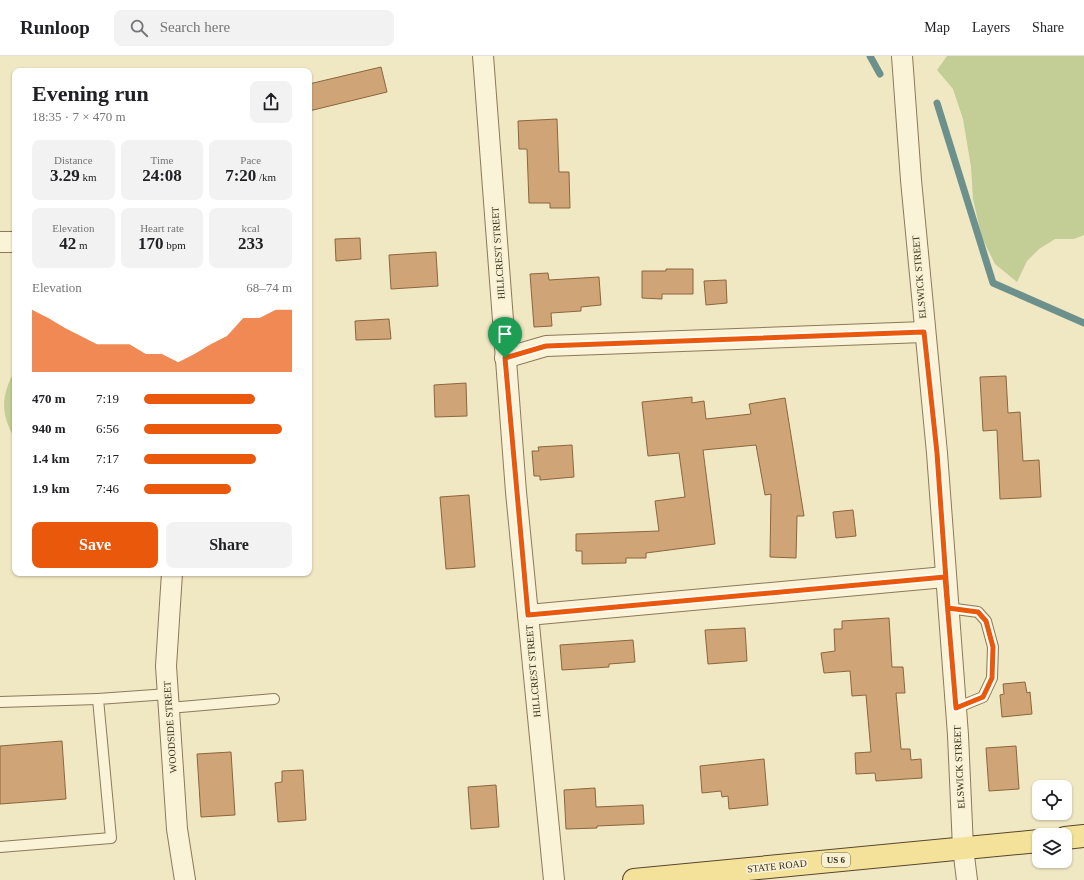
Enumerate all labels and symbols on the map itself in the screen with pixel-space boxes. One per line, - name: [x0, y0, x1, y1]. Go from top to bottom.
- street label: HILLCREST STREET: [489, 206, 507, 300]
- street label: ELSWICK STREET: [910, 235, 928, 319]
- pin: [488, 317, 522, 358]
- street label: HILLCREST STREET: [523, 624, 543, 718]
- street label: WOODSIDE STREET: [161, 680, 179, 774]
- street label: ELSWICK STREET: [951, 725, 967, 809]
- road number: US 6: [822, 853, 850, 867]
- street label: STATE ROAD: [747, 857, 807, 875]

